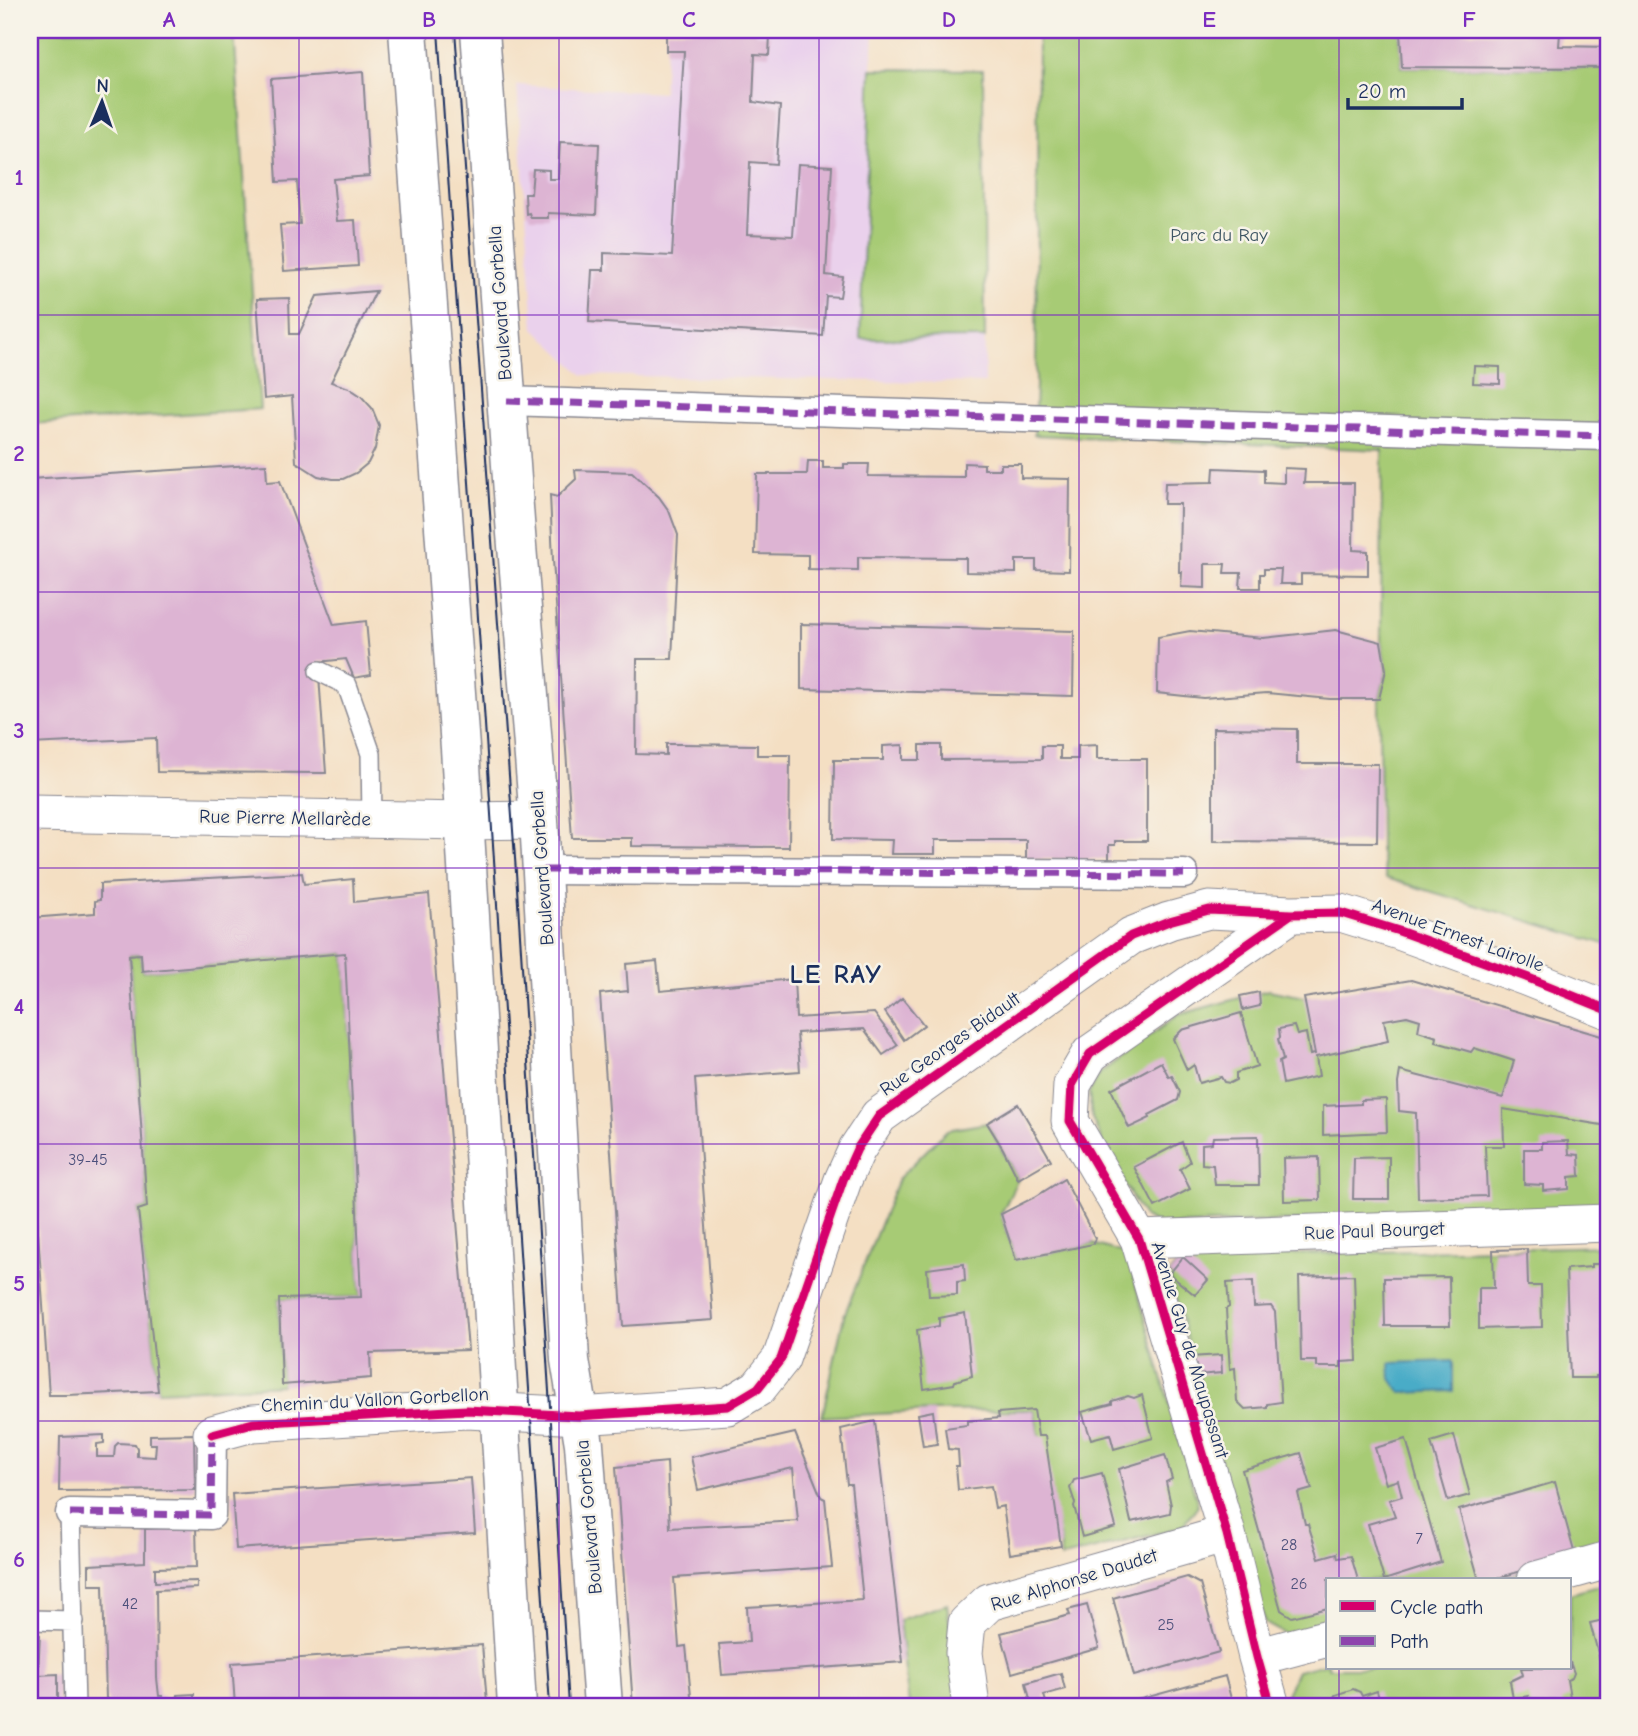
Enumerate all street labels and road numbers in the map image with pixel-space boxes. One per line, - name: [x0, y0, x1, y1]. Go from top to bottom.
- street label: Boulevard Gorbella: [484, 225, 516, 381]
- street label: Boulevard Gorbella: [526, 790, 558, 946]
- street label: Rue Pierre Mellarède: [199, 806, 371, 830]
- street label: Avenue Ernest Lairolle: [1369, 894, 1547, 976]
- street label: Rue Georges Bidault: [876, 987, 1025, 1101]
- street label: Rue Paul Bourget: [1304, 1218, 1445, 1244]
- street label: Avenue Guy de Maupassant: [1147, 1239, 1234, 1461]
- street label: Chemin du Vallon Gorbellon: [260, 1383, 490, 1417]
- street label: Boulevard Gorbella: [571, 1439, 607, 1595]
- street label: Rue Alphonse Daudet: [988, 1544, 1161, 1616]

